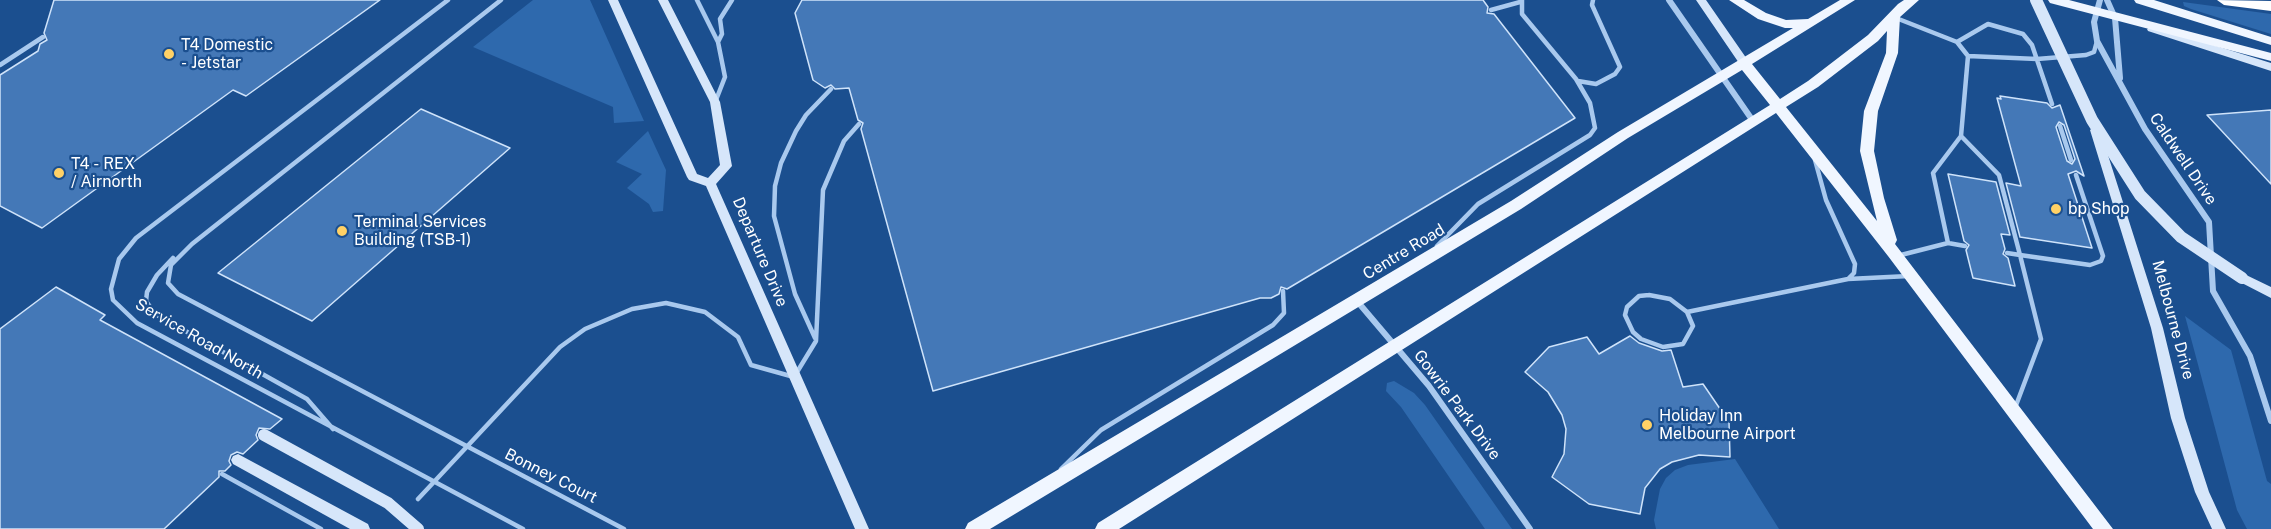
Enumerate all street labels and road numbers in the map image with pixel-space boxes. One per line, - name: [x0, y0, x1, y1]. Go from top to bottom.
- street label: Caldwell Drive: [2145, 109, 2221, 209]
- street label: Departure Drive: [728, 194, 792, 310]
- street label: Centre Road: [1360, 220, 1448, 284]
- street label: Melbourne Drive: [2148, 258, 2198, 382]
- street label: Service Road North: [132, 295, 266, 383]
- street label: Gowrie Park Drive: [1409, 346, 1505, 464]
- street label: Bonney Court: [501, 444, 601, 508]

